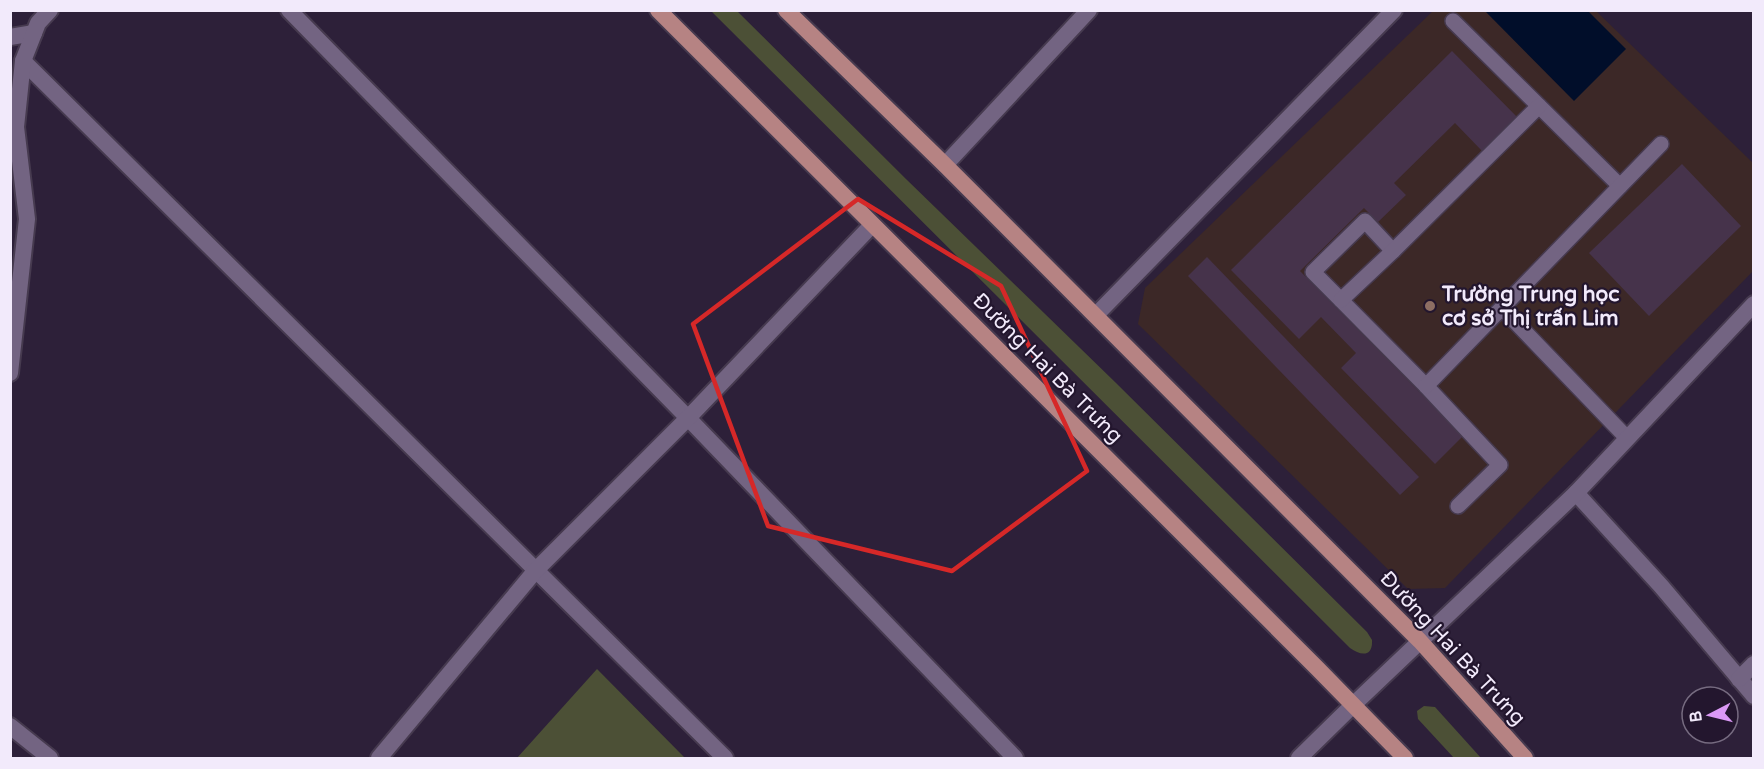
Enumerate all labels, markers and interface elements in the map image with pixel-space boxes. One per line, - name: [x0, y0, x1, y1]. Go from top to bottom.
- place label: Trường Trung học cơ sở Thị trấn Lim: [1441, 282, 1619, 331]
- street label: Đường Hai Bà Trưng: [967, 288, 1128, 449]
- marker: Trường Trung học cơ sở Thị trấn Lim: [1423, 299, 1437, 313]
- street label: Đường Hai Bà Trưng: [1375, 566, 1531, 731]
- north arrow: [1680, 685, 1740, 745]
- text: B: [1686, 710, 1707, 723]

